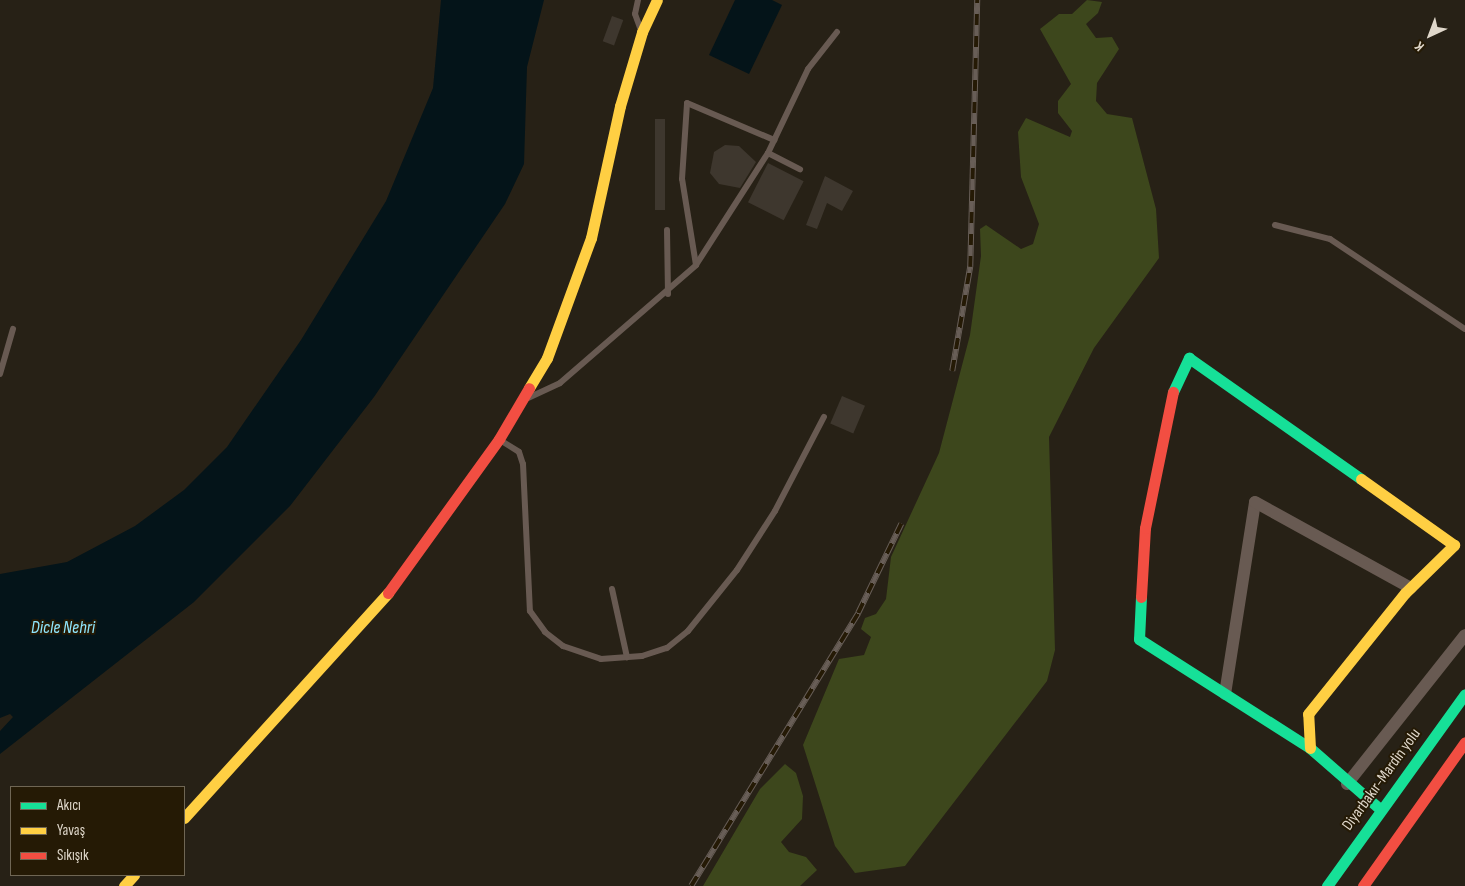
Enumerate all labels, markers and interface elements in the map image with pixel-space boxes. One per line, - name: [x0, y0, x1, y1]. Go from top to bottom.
- north arrow: [1405, 10, 1455, 60]
- text: K: [1411, 38, 1428, 55]
- water label: Dicle Nehri: [31, 617, 95, 639]
- street label: Diyarbakır-Mardin yolu: [1339, 725, 1425, 835]
- legend: [10, 786, 185, 876]
- text: Akıcı: [57, 796, 81, 815]
- text: Yavaş: [57, 821, 85, 840]
- text: Sıkışık: [57, 846, 89, 865]

